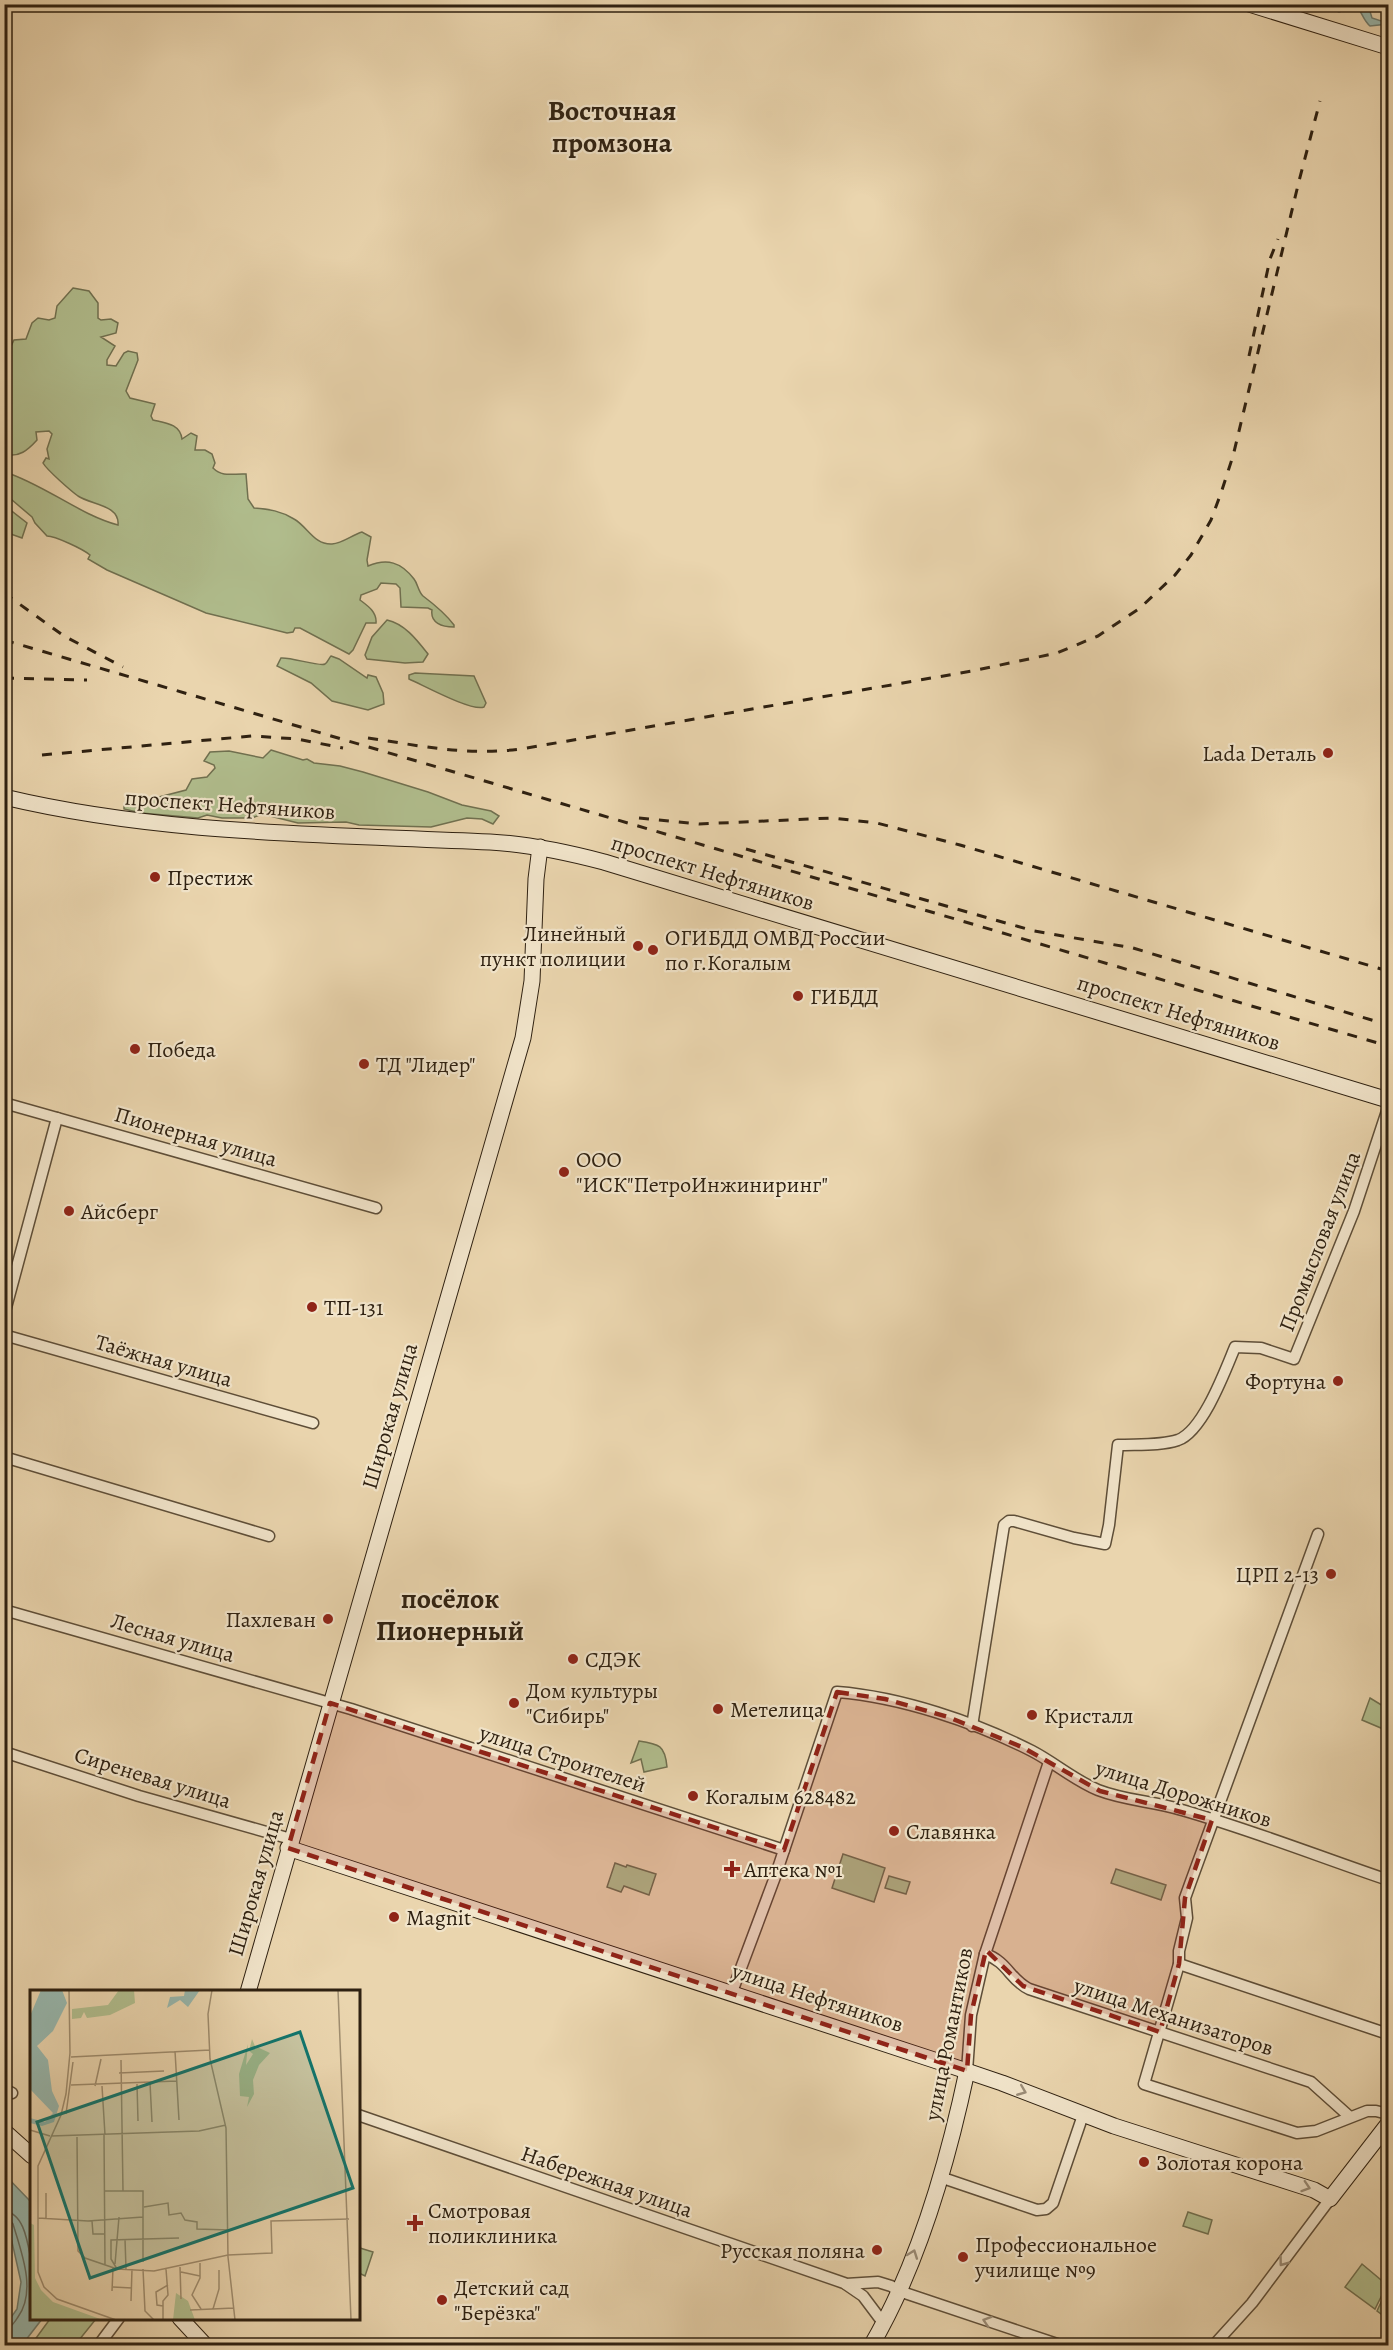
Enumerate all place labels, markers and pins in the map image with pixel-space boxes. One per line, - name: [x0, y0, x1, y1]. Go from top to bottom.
- place label: Lada Dеталь: [1202, 739, 1316, 769]
- marker: Lada Dеталь: [1321, 746, 1335, 760]
- place label: Престиж: [167, 863, 253, 893]
- marker: Престиж: [148, 870, 162, 884]
- place label: Линейный пункт полиции: [480, 919, 626, 974]
- place label: ОГИБДД ОМВД России по г.Когалым: [665, 923, 885, 978]
- marker: Линейный пункт полиции: [631, 939, 645, 953]
- marker: ОГИБДД ОМВД России по г.Когалым: [646, 943, 660, 957]
- place label: ГИБДД: [810, 982, 879, 1012]
- marker: ГИБДД: [791, 989, 805, 1003]
- place label: Победа: [147, 1035, 217, 1065]
- marker: Победа: [128, 1042, 142, 1056]
- place label: ТД "Лидер": [376, 1050, 476, 1080]
- marker: ТД "Лидер": [357, 1057, 371, 1071]
- place label: ООО "ИСК"ПетроИнжиниринг": [576, 1145, 828, 1200]
- marker: ООО "ИСК"ПетроИнжиниринг": [557, 1165, 571, 1179]
- place label: Айсберг: [80, 1197, 158, 1227]
- marker: Айсберг: [62, 1204, 76, 1218]
- place label: ТП-131: [324, 1293, 384, 1323]
- marker: ТП-131: [305, 1300, 319, 1314]
- place label: Фортуна: [1245, 1367, 1327, 1397]
- marker: Фортуна: [1331, 1374, 1345, 1388]
- place label: ЦРП 2-13: [1236, 1560, 1319, 1590]
- marker: ЦРП 2-13: [1324, 1567, 1338, 1581]
- place label: Пахлеван: [226, 1605, 316, 1635]
- marker: Пахлеван: [321, 1612, 335, 1626]
- place label: СДЭК: [585, 1645, 640, 1675]
- marker: СДЭК: [566, 1652, 580, 1666]
- place label: Дом культуры "Сибирь": [526, 1676, 658, 1731]
- place label: Метелица: [730, 1695, 825, 1725]
- marker: Дом культуры "Сибирь": [507, 1696, 521, 1710]
- place label: Кристалл: [1044, 1701, 1133, 1731]
- marker: Метелица: [711, 1702, 725, 1716]
- marker: Кристалл: [1025, 1708, 1039, 1722]
- place label: Когалым 628482: [705, 1782, 856, 1812]
- marker: Когалым 628482: [686, 1789, 700, 1803]
- place label: Славянка: [906, 1817, 997, 1847]
- marker: Славянка: [887, 1824, 901, 1838]
- place label: Аптека №1: [743, 1855, 843, 1885]
- marker: Аптека №1: [725, 1862, 739, 1876]
- place label: Magnit: [406, 1903, 471, 1933]
- marker: Magnit: [387, 1910, 401, 1924]
- place label: Золотая корона: [1156, 2148, 1304, 2178]
- marker: Золотая корона: [1137, 2155, 1151, 2169]
- place label: Смотровая поликлиника: [428, 2196, 558, 2251]
- marker: Смотровая поликлиника: [406, 2214, 424, 2232]
- place label: Профессиональное училище №9: [974, 2230, 1157, 2285]
- place label: Русская поляна: [720, 2236, 866, 2266]
- marker: Русская поляна: [870, 2243, 884, 2257]
- marker: Профессиональное училище №9: [956, 2250, 970, 2264]
- place label: Детский сад "Берёзка": [454, 2273, 569, 2328]
- marker: Детский сад "Берёзка": [435, 2293, 449, 2307]

